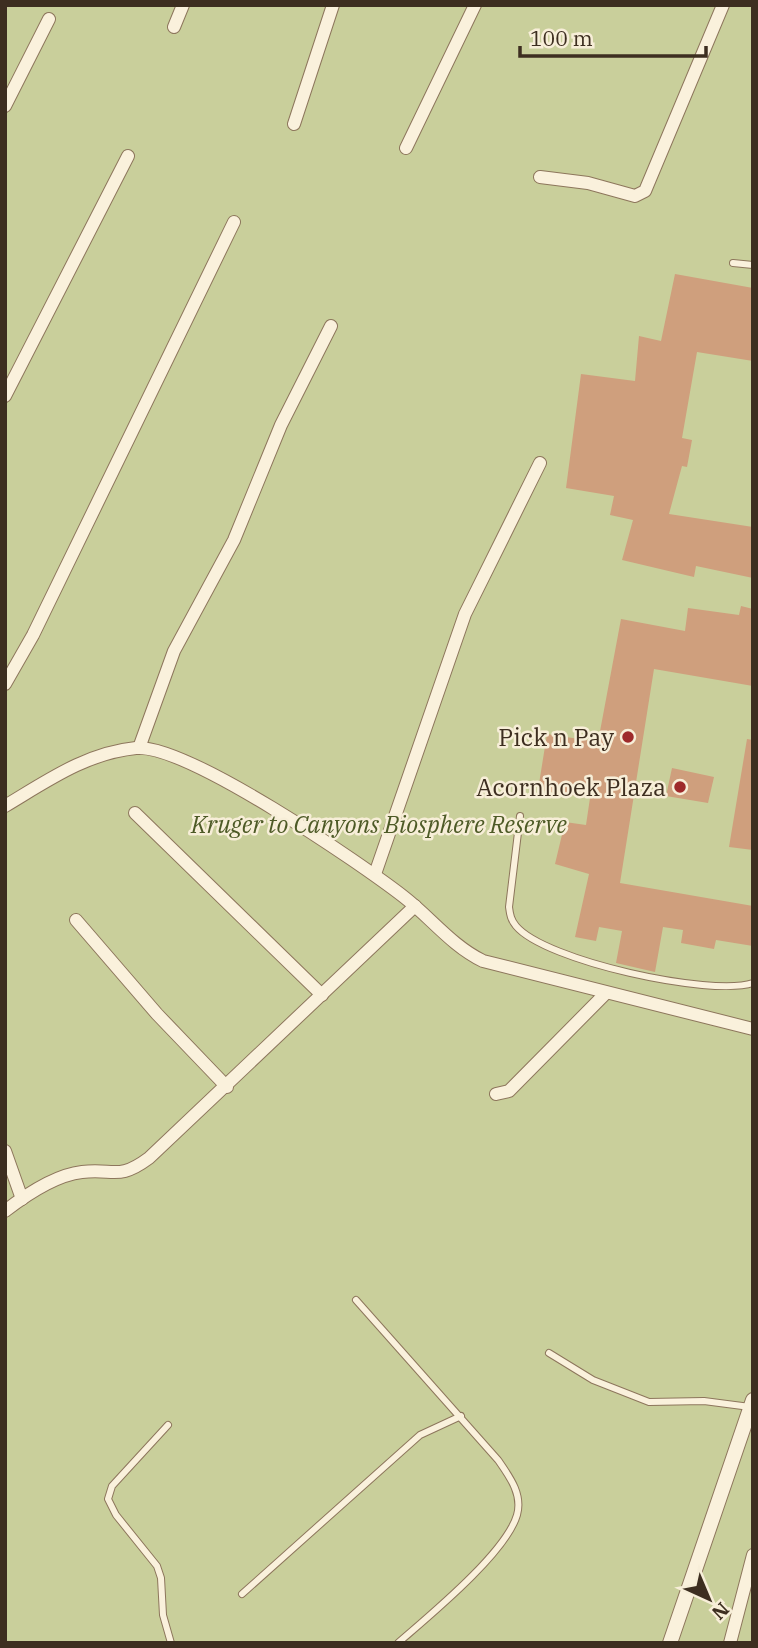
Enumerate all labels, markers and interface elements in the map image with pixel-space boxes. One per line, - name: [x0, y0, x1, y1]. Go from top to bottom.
- scale bar: [520, 14, 706, 58]
- text: 100 m: [530, 24, 593, 52]
- place label: Pick n Pay: [498, 721, 614, 753]
- marker: Pick n Pay: [620, 729, 636, 745]
- place label: Acornhoek Plaza: [476, 771, 666, 803]
- marker: Acornhoek Plaza: [672, 779, 688, 795]
- park label: Kruger to Canyons Biosphere Reserve: [190, 808, 567, 840]
- north arrow: [674, 1564, 744, 1634]
- text: N: [707, 1597, 735, 1625]

